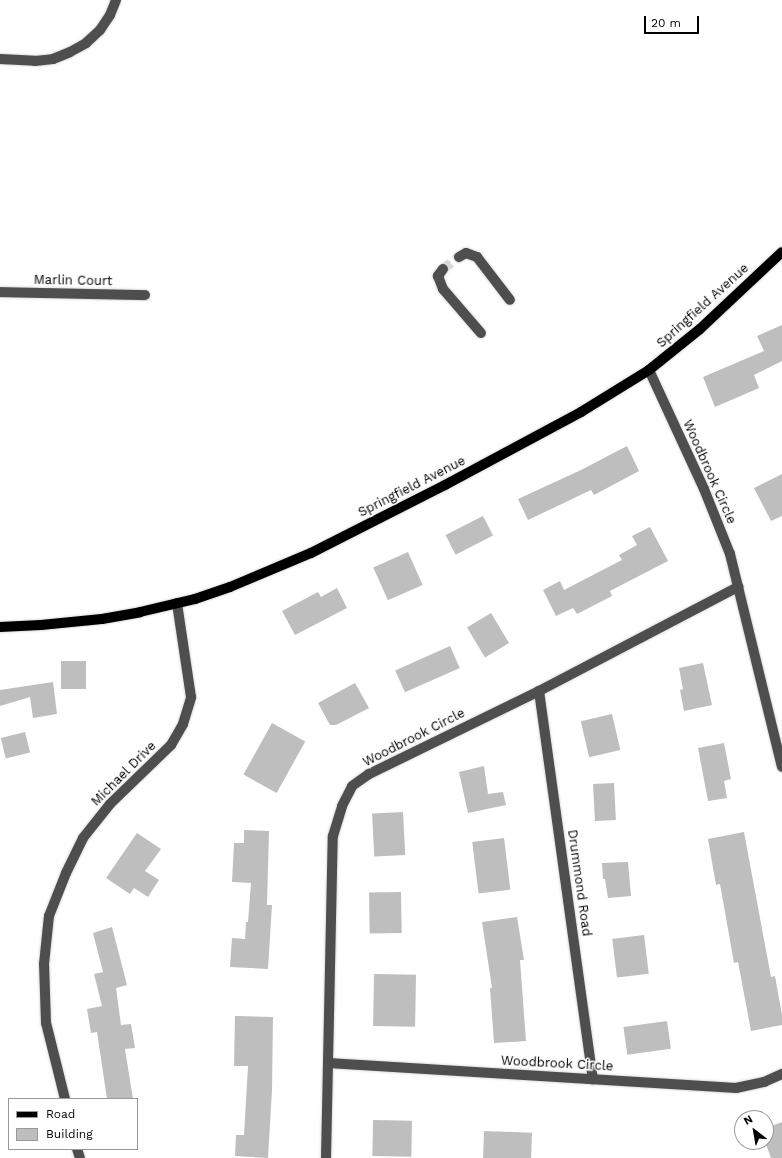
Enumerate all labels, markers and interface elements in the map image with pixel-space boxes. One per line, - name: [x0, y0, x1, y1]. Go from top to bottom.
- scale bar: [646, 8, 701, 34]
- text: 20 m: [651, 16, 681, 30]
- street label: Springfield Avenue: [654, 260, 752, 352]
- street label: Marlin Court: [34, 273, 112, 289]
- street label: Woodbrook Circle: [679, 417, 739, 527]
- street label: Springfield Avenue: [356, 453, 468, 521]
- street label: Woodbrook Circle: [360, 705, 468, 771]
- street label: Michael Drive: [88, 738, 160, 810]
- street label: Drummond Road: [564, 829, 594, 937]
- street label: Woodbrook Circle: [500, 1053, 614, 1075]
- legend: [8, 1098, 138, 1150]
- text: Road: [46, 1107, 75, 1121]
- north arrow: [734, 1110, 774, 1150]
- text: N: [741, 1112, 755, 1128]
- text: Building: [46, 1127, 93, 1141]

